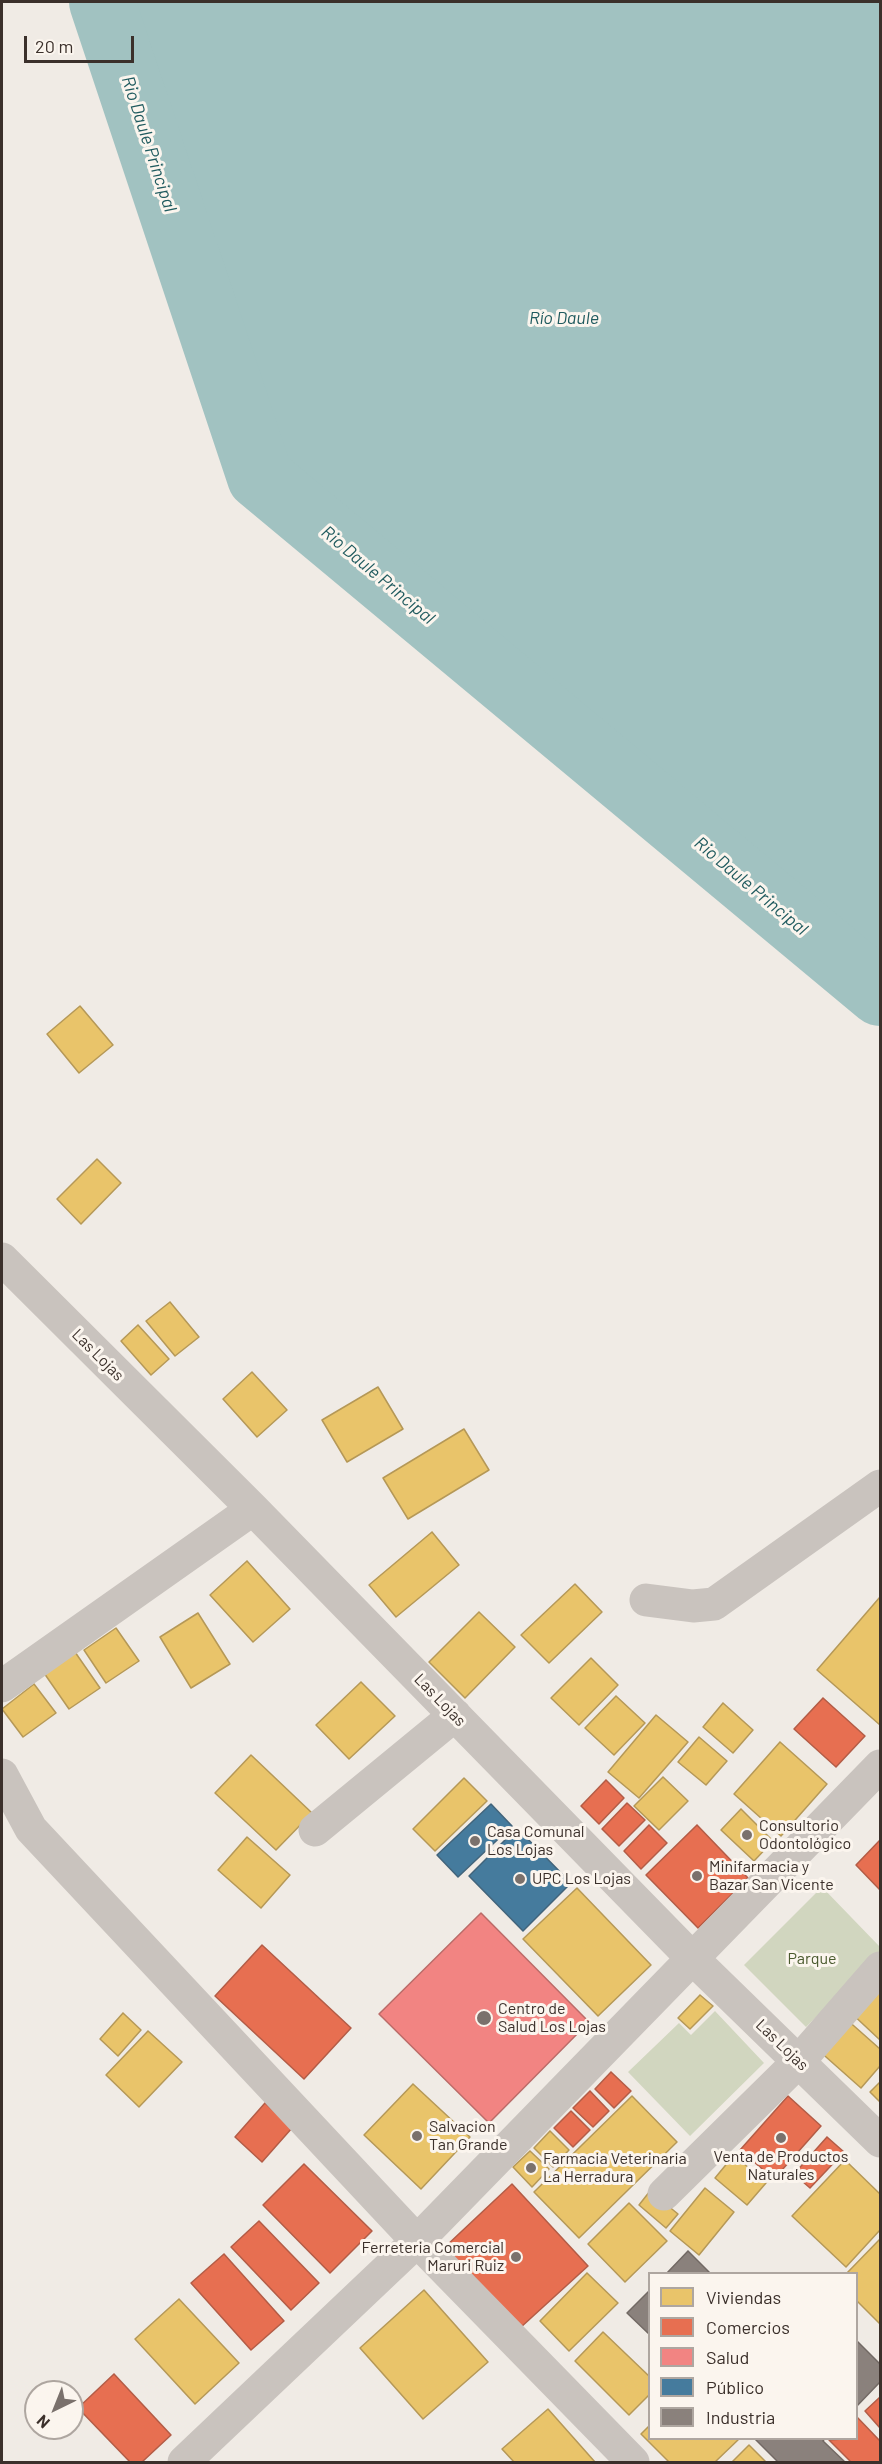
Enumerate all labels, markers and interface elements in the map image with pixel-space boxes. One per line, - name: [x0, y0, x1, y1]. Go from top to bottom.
- scale bar: [27, 24, 136, 62]
- text: 20 m: [35, 35, 73, 57]
- water label: Rio Daule Principal: [117, 73, 181, 215]
- water label: Río Daule: [529, 307, 599, 329]
- water label: Rio Daule Principal: [317, 521, 439, 629]
- water label: Rio Daule Principal: [690, 832, 812, 940]
- street label: Las Lojas: [68, 1325, 128, 1385]
- street label: Las Lojas: [410, 1670, 470, 1730]
- place label: Consultorio Odontológico: [759, 1816, 851, 1854]
- place label: Casa Comunal Los Lojas: [487, 1822, 585, 1860]
- marker: Consultorio Odontológico: [740, 1828, 754, 1842]
- marker: Casa Comunal Los Lojas: [468, 1834, 482, 1848]
- place label: Minifarmacia y Bazar San Vicente: [709, 1857, 834, 1895]
- place label: UPC Los Lojas: [532, 1869, 631, 1889]
- marker: Minifarmacia y Bazar San Vicente: [690, 1869, 704, 1883]
- marker: UPC Los Lojas: [513, 1872, 527, 1886]
- park label: Parque: [787, 1949, 837, 1969]
- place label: Centro de Salud Los Lojas: [498, 1999, 606, 2037]
- marker: Centro de Salud Los Lojas: [475, 2009, 493, 2027]
- street label: Las Lojas: [752, 2015, 812, 2075]
- place label: Salvacion Tan Grande: [429, 2117, 507, 2155]
- marker: Salvacion Tan Grande: [410, 2129, 424, 2143]
- marker: Venta de Productos Naturales: [774, 2131, 788, 2145]
- place label: Venta de Productos Naturales: [713, 2147, 849, 2185]
- place label: Farmacia Veterinaria La Herradura: [543, 2149, 687, 2187]
- marker: Farmacia Veterinaria La Herradura: [524, 2161, 538, 2175]
- place label: Ferreteria Comercial Maruri Ruiz: [362, 2238, 504, 2276]
- marker: Ferreteria Comercial Maruri Ruiz: [509, 2250, 523, 2264]
- legend: [648, 2272, 858, 2440]
- text: Viviendas: [706, 2286, 781, 2308]
- text: Comercios: [706, 2316, 790, 2338]
- text: Salud: [706, 2346, 749, 2368]
- text: Público: [706, 2376, 764, 2398]
- north arrow: [24, 2380, 84, 2440]
- text: Industria: [706, 2406, 775, 2428]
- text: N: [32, 2411, 53, 2433]

